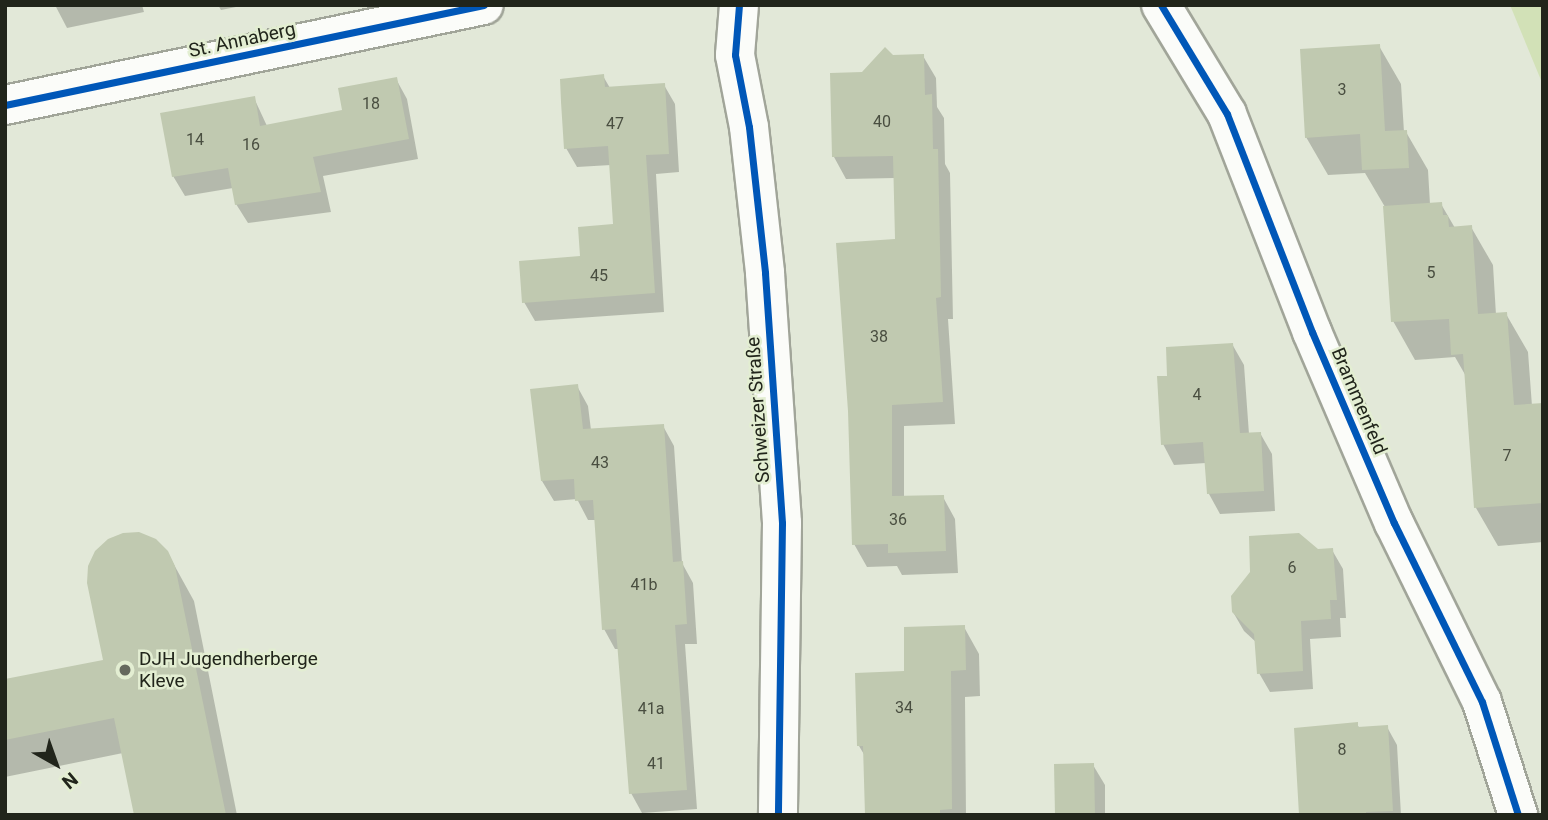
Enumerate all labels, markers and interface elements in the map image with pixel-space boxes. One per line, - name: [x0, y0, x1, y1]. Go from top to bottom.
- street label: St. Annaberg: [187, 18, 297, 62]
- house number: 3: [1338, 80, 1346, 100]
- house number: 18: [362, 94, 380, 114]
- house number: 40: [873, 112, 891, 132]
- house number: 47: [606, 114, 624, 134]
- house number: 14: [186, 130, 204, 150]
- house number: 16: [242, 135, 260, 155]
- house number: 5: [1427, 263, 1435, 283]
- house number: 45: [590, 266, 608, 286]
- house number: 38: [870, 327, 888, 347]
- street label: Schweizer Straße: [742, 336, 774, 484]
- street label: Brammenfeld: [1326, 344, 1392, 458]
- house number: 4: [1193, 385, 1201, 405]
- house number: 7: [1503, 446, 1511, 466]
- house number: 43: [591, 453, 609, 473]
- house number: 36: [889, 510, 907, 530]
- house number: 6: [1288, 558, 1296, 578]
- house number: 41b: [631, 575, 657, 595]
- place label: DJH Jugendherberge Kleve: [139, 648, 318, 692]
- marker: DJH Jugendherberge Kleve: [117, 662, 133, 678]
- house number: 34: [895, 698, 913, 718]
- house number: 41a: [638, 699, 664, 719]
- north arrow: [21, 729, 91, 799]
- house number: 8: [1338, 740, 1346, 760]
- house number: 41: [647, 754, 665, 774]
- text: N: [57, 767, 82, 794]

